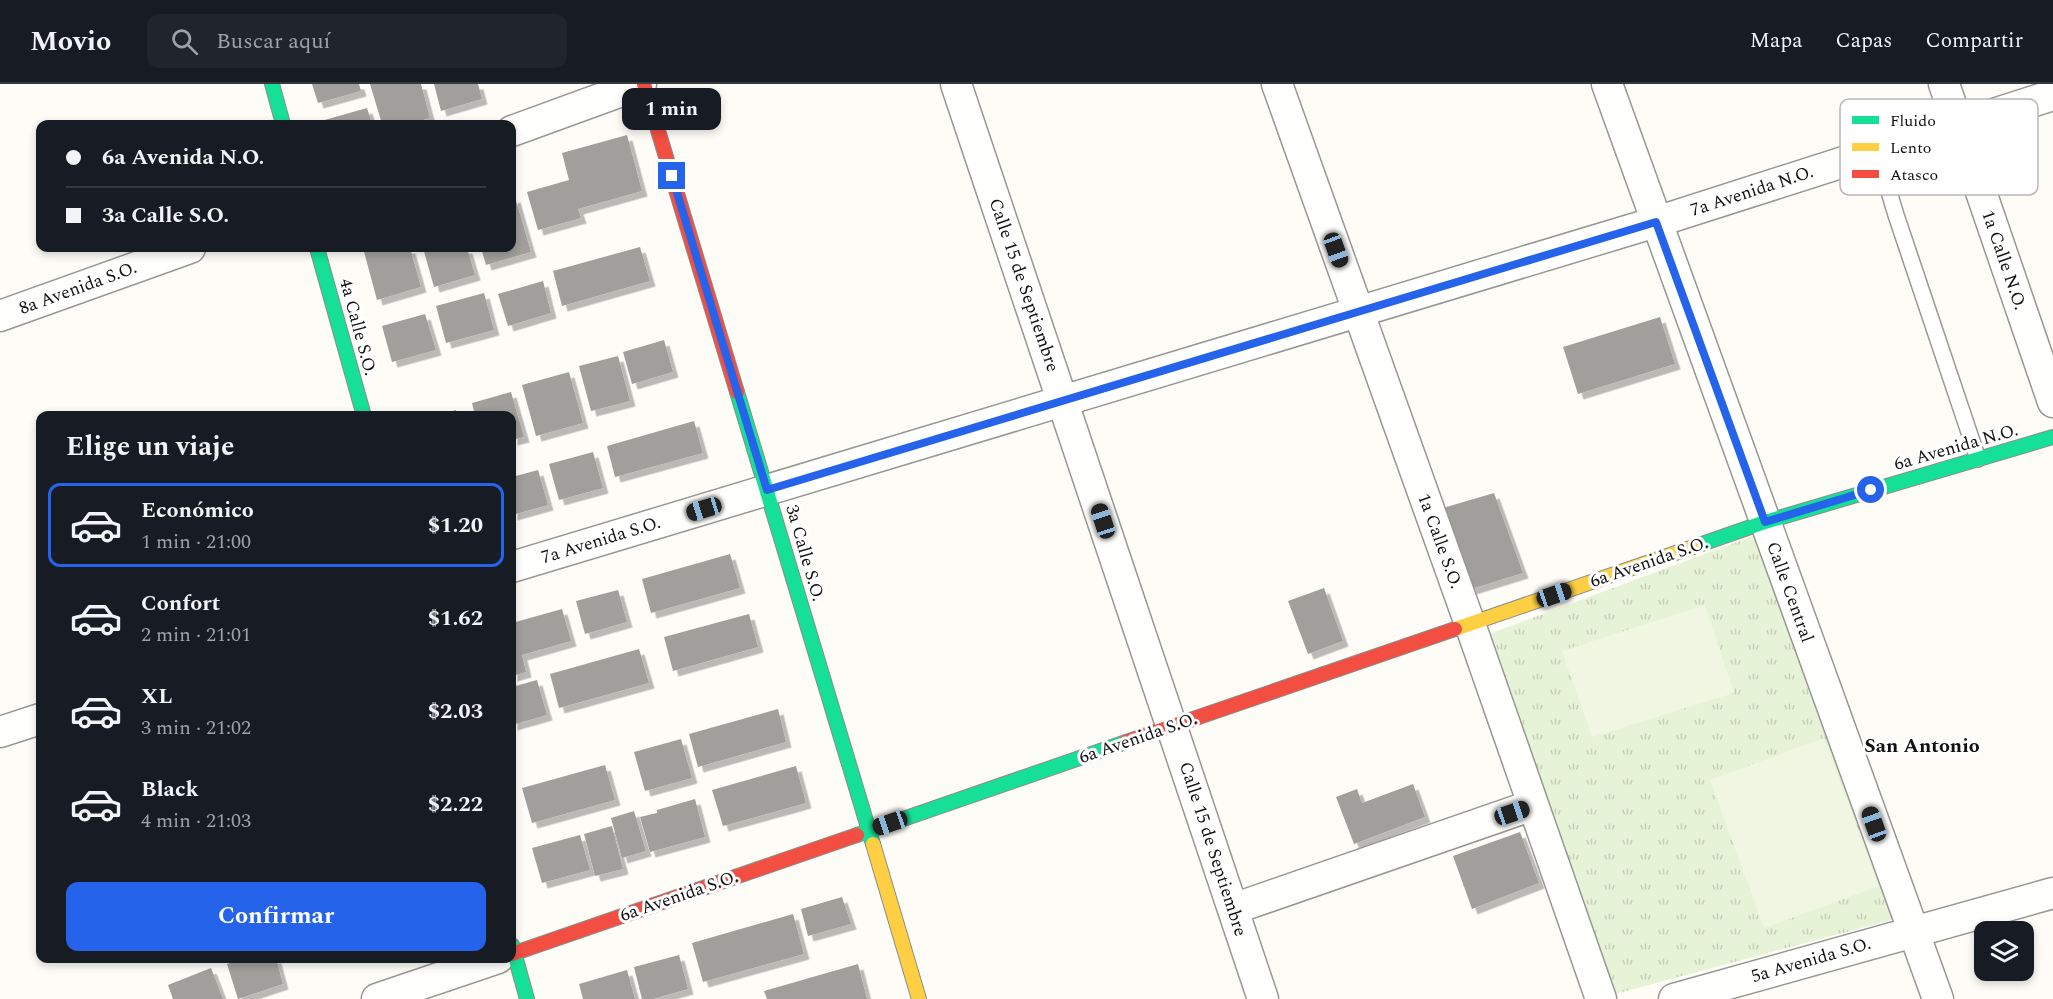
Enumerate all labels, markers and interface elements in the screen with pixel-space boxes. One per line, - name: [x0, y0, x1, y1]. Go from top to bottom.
- search box: [147, 14, 567, 68]
- text: Movio: [30, 20, 111, 63]
- icon: search: [168, 25, 201, 58]
- text: Buscar aquí: [216, 25, 330, 58]
- text: Mapa: [1750, 25, 1803, 57]
- text: Capas: [1836, 25, 1892, 57]
- text: Compartir: [1925, 25, 2023, 57]
- callout: 1 min: [622, 89, 722, 131]
- text: 1 min: [645, 94, 698, 124]
- legend: [1840, 99, 2038, 195]
- text: Fluido: [1890, 109, 1936, 133]
- text: Lento: [1890, 136, 1931, 160]
- text: 6a Avenida N.O.: [102, 141, 264, 174]
- street label: 7a Avenida N.O.: [1687, 158, 1817, 224]
- route end: [658, 162, 685, 189]
- text: Atasco: [1890, 163, 1938, 187]
- street label: Calle 15 de Septiembre: [982, 194, 1066, 376]
- text: 3a Calle S.O.: [102, 199, 229, 232]
- street label: 1a Calle N.O.: [1974, 206, 2034, 314]
- car: [1321, 230, 1351, 270]
- street label: 8a Avenida S.O.: [15, 254, 141, 322]
- street label: 4a Calle S.O.: [332, 275, 384, 379]
- street label: 6a Avenida N.O.: [1891, 416, 2021, 478]
- text: Elige un viaje: [66, 426, 234, 468]
- route start: [1857, 476, 1884, 503]
- street label: 1a Calle S.O.: [1410, 490, 1470, 592]
- text: Económico: [141, 494, 254, 527]
- car: [684, 495, 724, 523]
- icon: car: [69, 498, 123, 552]
- street label: 3a Calle S.O.: [778, 501, 832, 605]
- car: [1089, 501, 1117, 541]
- text: $1.20: [428, 509, 483, 542]
- street label: 7a Avenida S.O.: [538, 509, 664, 571]
- text: 1 min · 21:00: [141, 527, 251, 557]
- street label: 6a Avenida S.O.: [1586, 529, 1712, 595]
- street label: Calle Central: [1759, 538, 1821, 646]
- car: [1534, 581, 1574, 609]
- text: Confort: [141, 587, 220, 620]
- icon: car: [69, 591, 123, 645]
- text: $1.62: [428, 602, 483, 635]
- text: 2 min · 21:01: [141, 620, 251, 650]
- text: XL: [141, 680, 172, 713]
- icon: car: [69, 684, 123, 738]
- text: $2.03: [428, 695, 483, 728]
- street label: 6a Avenida S.O.: [1075, 705, 1201, 771]
- text: 3 min · 21:02: [141, 713, 251, 743]
- district label: San Antonio: [1864, 731, 1980, 761]
- street label: Calle 15 de Septiembre: [1172, 758, 1254, 940]
- text: Black: [141, 773, 199, 806]
- icon: car: [69, 777, 123, 831]
- text: $2.22: [428, 788, 483, 821]
- car: [1492, 799, 1532, 827]
- car: [1859, 804, 1889, 844]
- text: 4 min · 21:03: [141, 806, 251, 836]
- car: [870, 809, 910, 837]
- street label: 6a Avenida S.O.: [616, 863, 742, 929]
- button: Confirmar: [66, 882, 486, 951]
- map controls: [1974, 921, 2034, 981]
- button: layers: [1974, 921, 2034, 981]
- street label: 5a Avenida S.O.: [1748, 930, 1874, 990]

